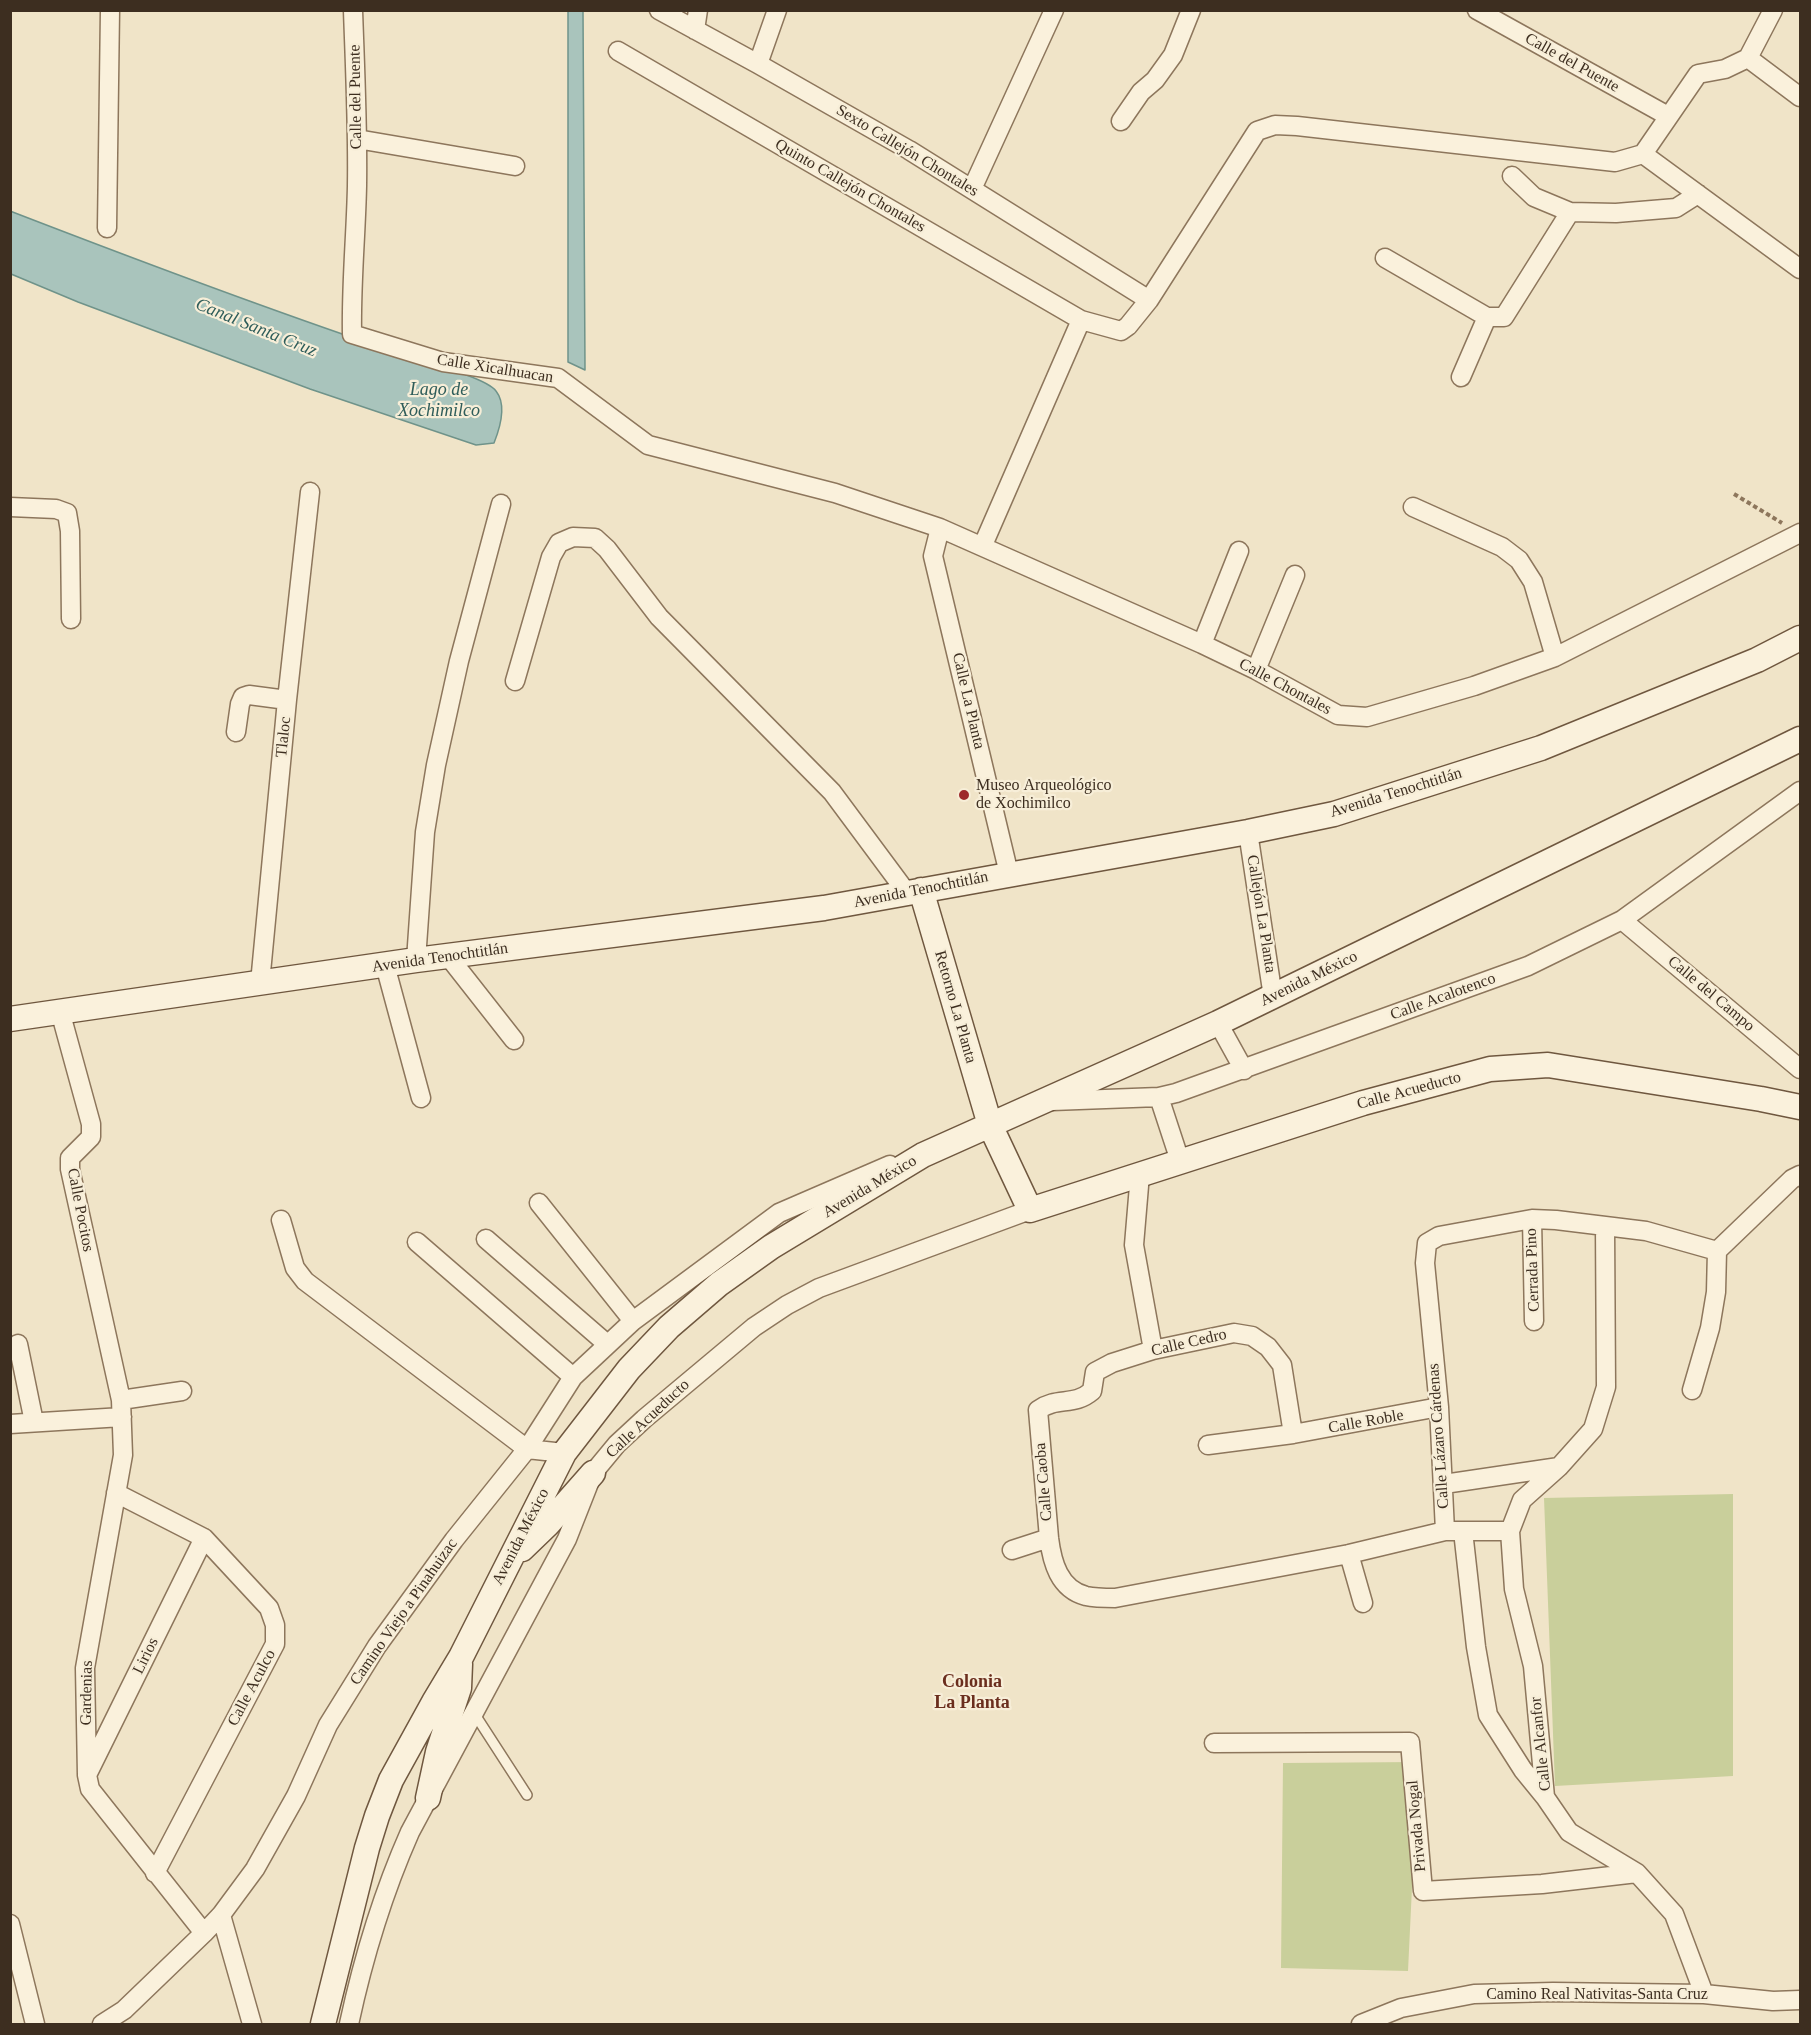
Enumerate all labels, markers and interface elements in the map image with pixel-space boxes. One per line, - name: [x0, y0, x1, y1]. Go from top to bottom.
- street label: Calle del Puente: [1521, 29, 1623, 97]
- street label: Calle del Puente: [345, 44, 367, 150]
- street label: Sexto Callejón Chontales: [832, 101, 982, 201]
- street label: Quinto Callejón Chontales: [771, 135, 929, 237]
- water label: Canal Santa Cruz: [192, 294, 320, 362]
- street label: Calle Xicalhuacan: [435, 350, 555, 388]
- water label: Lago de Xochimilco: [398, 379, 480, 422]
- street label: Calle La Planta: [948, 651, 988, 751]
- street label: Calle Chontales: [1236, 655, 1334, 719]
- street label: Tlaloc: [272, 716, 296, 758]
- street label: Avenida Tenochtitlán: [1328, 764, 1464, 822]
- place label: Museo Arqueológico de Xochimilco: [976, 776, 1112, 814]
- marker: Museo Arqueológico de Xochimilco: [957, 788, 971, 802]
- street label: Callejón La Planta: [1242, 854, 1280, 974]
- street label: Avenida Tenochtitlán: [852, 868, 990, 912]
- street label: Avenida Tenochtitlán: [371, 939, 509, 977]
- street label: Avenida México: [1257, 947, 1361, 1011]
- street label: Retorno La Planta: [930, 948, 980, 1066]
- street label: Calle del Campo: [1664, 952, 1758, 1036]
- street label: Calle Acalotenco: [1388, 969, 1498, 1025]
- street label: Calle Acueducto: [1355, 1068, 1463, 1114]
- street label: Avenida México: [820, 1152, 920, 1222]
- street label: Calle Pocitos: [62, 1167, 98, 1253]
- street label: Cerrada Pino: [1522, 1228, 1544, 1312]
- street label: Calle Cedro: [1149, 1325, 1229, 1361]
- street label: Calle Lázaro Cárdenas: [1424, 1363, 1454, 1509]
- street label: Calle Acueducto: [602, 1375, 694, 1463]
- street label: Calle Roble: [1327, 1406, 1405, 1438]
- street label: Calle Caoba: [1031, 1442, 1057, 1522]
- street label: Avenida México: [488, 1485, 554, 1589]
- street label: Camino Viejo a Pinahuizac: [346, 1535, 462, 1689]
- street label: Lirios: [129, 1635, 163, 1677]
- street label: Calle Aculco: [224, 1646, 280, 1730]
- street label: Gardenias: [77, 1660, 97, 1726]
- district label: Colonia La Planta: [934, 1671, 1010, 1714]
- street label: Calle Alcanfor: [1527, 1696, 1555, 1792]
- street label: Privada Nogal: [1403, 1779, 1431, 1873]
- street label: Camino Real Nativitas-Santa Cruz: [1486, 1985, 1708, 2005]

